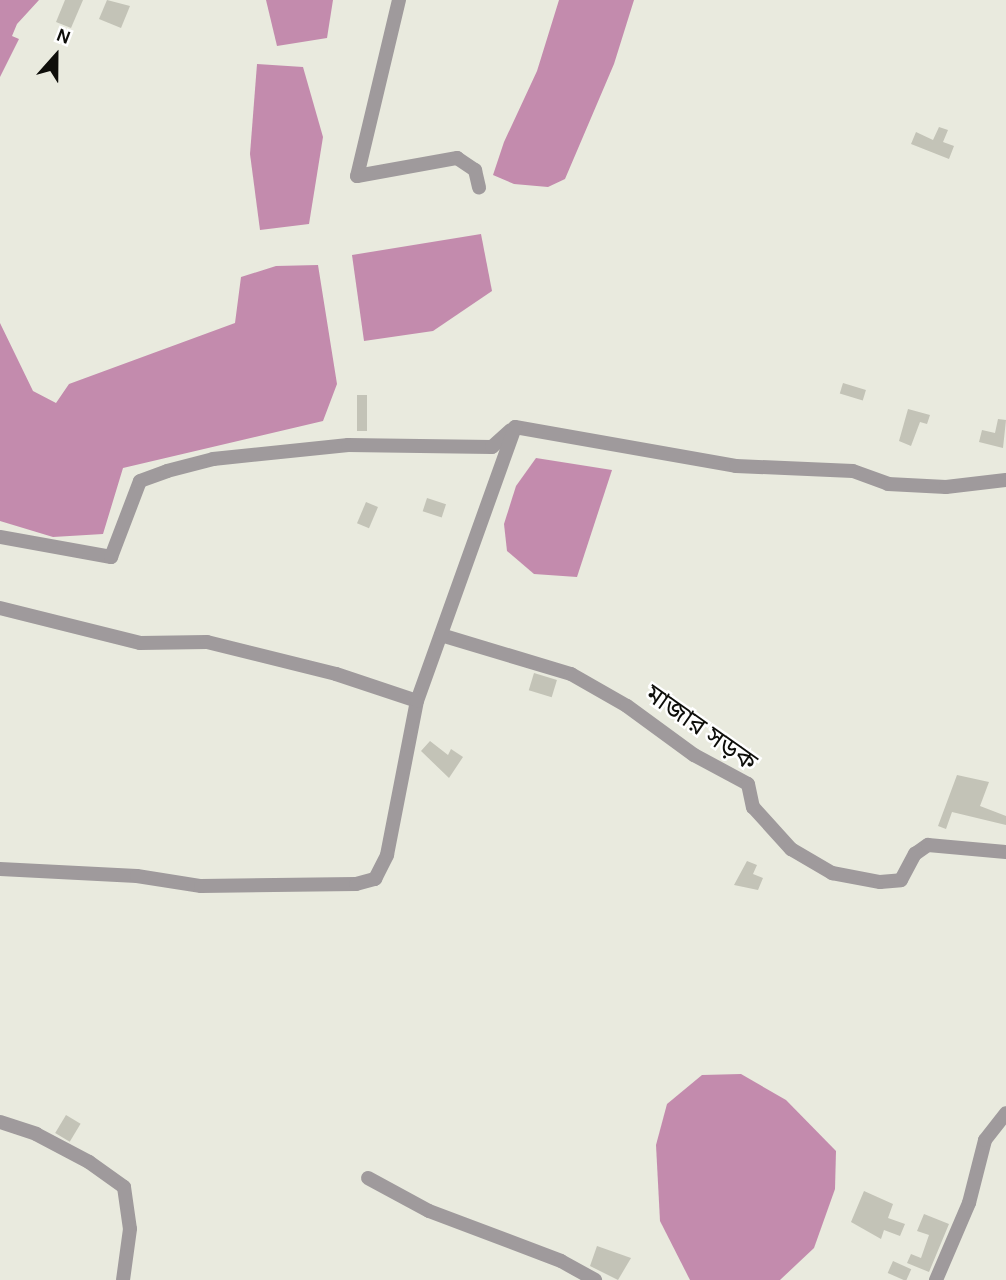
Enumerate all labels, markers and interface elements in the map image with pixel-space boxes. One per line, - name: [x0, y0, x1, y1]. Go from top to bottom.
- north arrow: [21, 21, 91, 91]
- text: N: [53, 24, 74, 49]
- street label: মাজার সড়ক: [639, 678, 763, 778]

